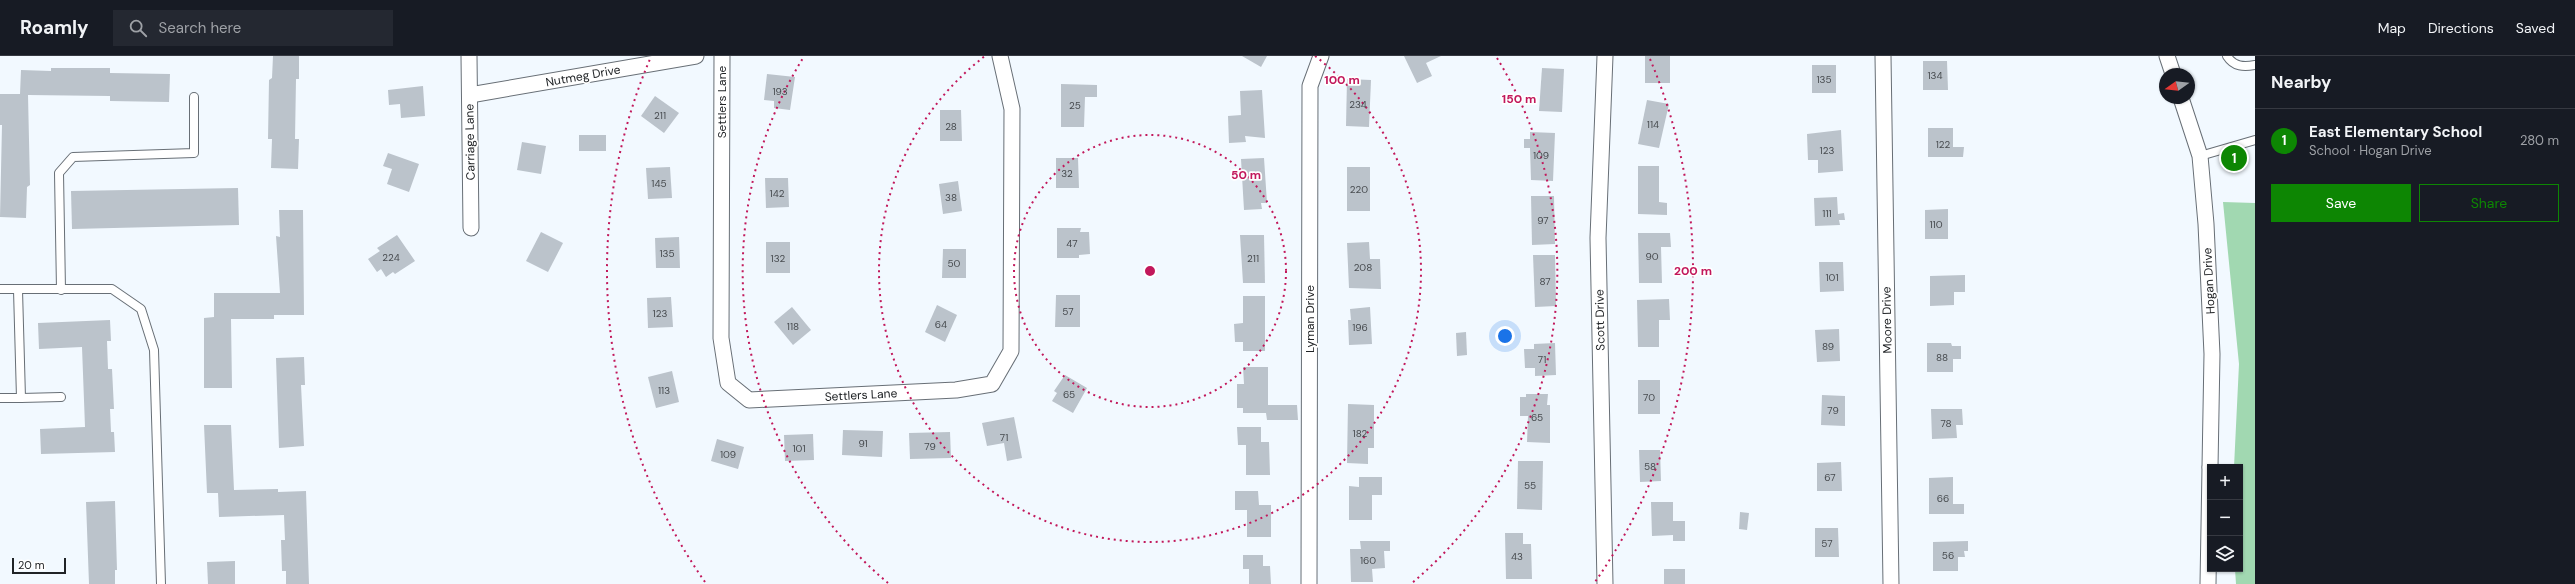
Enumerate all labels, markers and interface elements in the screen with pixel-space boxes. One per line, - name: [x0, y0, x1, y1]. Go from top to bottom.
- search box: [113, 10, 393, 46]
- text: Roamly: [20, 15, 89, 40]
- icon: search: [127, 17, 149, 39]
- text: Search here: [159, 18, 241, 38]
- text: Map: [2378, 19, 2406, 37]
- text: Directions: [2428, 19, 2494, 37]
- text: Saved: [2516, 19, 2555, 37]
- street label: Nutmeg Drive: [544, 62, 622, 90]
- street label: Settlers Lane: [714, 65, 730, 138]
- north arrow: [2159, 68, 2195, 104]
- house number: 134: [1927, 69, 1943, 82]
- text: Nearby: [2271, 71, 2331, 93]
- text: 100 m: [1324, 72, 1360, 88]
- house number: 135: [1816, 73, 1832, 86]
- house number: 193: [772, 85, 788, 98]
- text: 150 m: [1502, 91, 1536, 107]
- house number: 234: [1349, 98, 1367, 111]
- house number: 25: [1069, 99, 1081, 112]
- street label: Carriage Lane: [461, 103, 479, 180]
- house number: 211: [654, 109, 666, 122]
- house number: 114: [1647, 118, 1659, 131]
- house number: 28: [945, 120, 957, 133]
- text: East Elementary School: [2309, 122, 2482, 142]
- text: 1: [2282, 132, 2286, 149]
- text: 280 m: [2520, 132, 2559, 149]
- house number: 122: [1936, 138, 1951, 151]
- text: School · Hogan Drive: [2309, 142, 2432, 159]
- pin: 1: [2221, 143, 2247, 173]
- house number: 123: [1820, 144, 1834, 157]
- house number: 109: [1533, 149, 1549, 162]
- house number: 32: [1061, 167, 1073, 180]
- text: 50 m: [1231, 167, 1261, 183]
- house number: 145: [651, 177, 667, 190]
- house number: 220: [1350, 183, 1368, 196]
- button: Save: [2271, 184, 2411, 222]
- button: Share: [2419, 184, 2559, 222]
- house number: 142: [770, 187, 785, 200]
- house number: 38: [945, 191, 957, 204]
- house number: 111: [1822, 207, 1832, 220]
- house number: 97: [1537, 214, 1549, 227]
- house number: 110: [1929, 218, 1943, 231]
- house number: 47: [1066, 237, 1078, 250]
- house number: 135: [659, 247, 675, 260]
- street label: Hogan Drive: [2199, 247, 2219, 315]
- house number: 90: [1645, 250, 1659, 263]
- house number: 224: [382, 251, 400, 264]
- house number: 132: [771, 252, 786, 265]
- house number: 211: [1247, 252, 1259, 265]
- house number: 50: [948, 257, 961, 270]
- house number: 208: [1354, 261, 1372, 274]
- text: 200 m: [1674, 263, 1712, 279]
- centre of rings: [1143, 264, 1157, 278]
- house number: 101: [1825, 271, 1839, 284]
- house number: 87: [1539, 275, 1551, 288]
- street label: Lyman Drive: [1302, 285, 1318, 353]
- street label: Moore Drive: [1878, 286, 1896, 354]
- street label: Scott Drive: [1591, 289, 1609, 351]
- house number: 57: [1062, 305, 1074, 318]
- house number: 123: [653, 307, 667, 320]
- house number: 64: [935, 318, 947, 331]
- house number: 118: [787, 320, 799, 333]
- house number: 196: [1352, 321, 1368, 334]
- your location: [1495, 326, 1515, 346]
- house number: 89: [1822, 340, 1834, 353]
- house number: 88: [1936, 351, 1948, 364]
- house number: 71: [1538, 353, 1546, 366]
- house number: 113: [658, 384, 670, 397]
- street label: Settlers Lane: [824, 385, 898, 405]
- house number: 65: [1063, 388, 1075, 401]
- house number: 70: [1643, 391, 1655, 404]
- house number: 79: [1827, 404, 1839, 417]
- house number: 65: [1531, 411, 1543, 424]
- house number: 78: [1940, 417, 1952, 430]
- house number: 182: [1353, 427, 1368, 440]
- house number: 71: [1000, 431, 1008, 444]
- house number: 91: [858, 437, 868, 450]
- house number: 79: [924, 440, 936, 453]
- house number: 101: [792, 442, 806, 455]
- house number: 109: [720, 448, 736, 461]
- house number: 58: [1644, 460, 1656, 473]
- map controls: [2207, 464, 2243, 572]
- button: +: [2207, 464, 2243, 500]
- house number: 67: [1824, 471, 1836, 484]
- house number: 55: [1524, 479, 1536, 492]
- house number: 66: [1937, 492, 1949, 505]
- button: −: [2207, 500, 2243, 536]
- button: layers: [2207, 536, 2243, 572]
- house number: 57: [1821, 537, 1833, 550]
- house number: 56: [1942, 549, 1954, 562]
- house number: 43: [1511, 550, 1523, 563]
- house number: 160: [1360, 554, 1376, 567]
- scale bar: [12, 556, 66, 575]
- text: 20 m: [18, 558, 44, 572]

